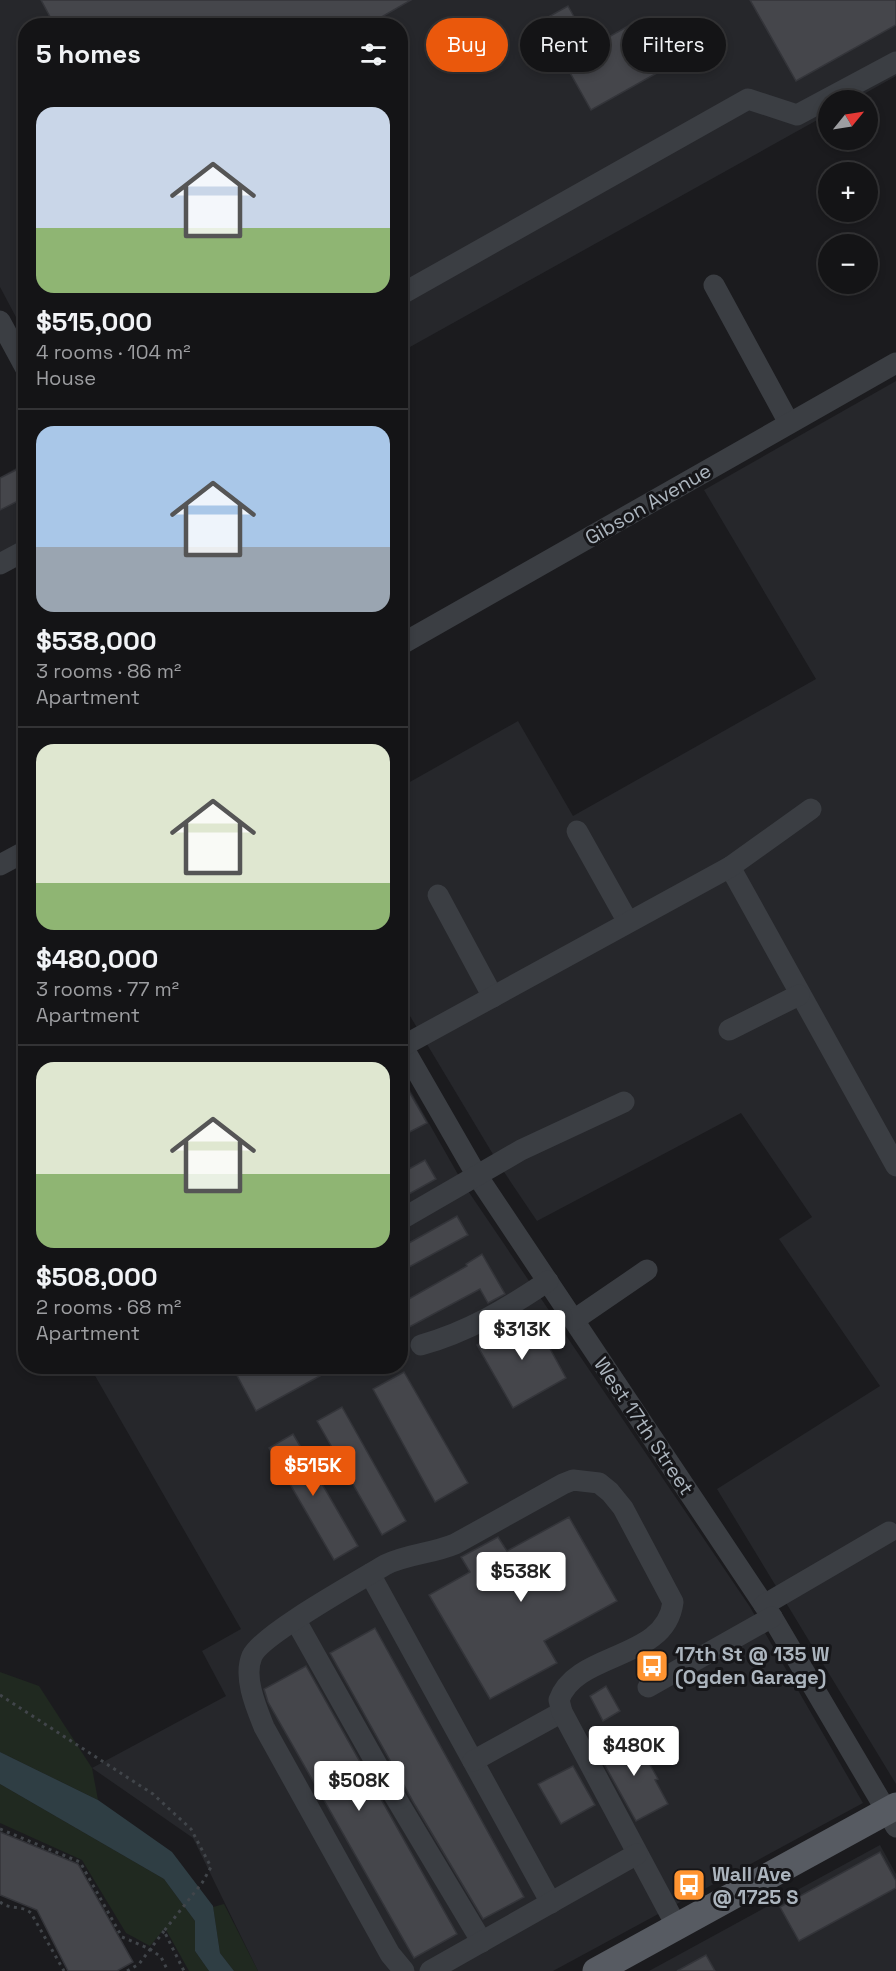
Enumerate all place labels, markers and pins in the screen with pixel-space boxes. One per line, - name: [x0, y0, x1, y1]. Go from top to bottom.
- pin: $313K: [480, 1310, 564, 1361]
- pin: $515K: [271, 1446, 355, 1497]
- pin: $538K: [479, 1552, 563, 1603]
- place label: 17th St @ 135 W (Ogden Garage): [675, 1641, 829, 1690]
- bus stop icon: 17th St @ 135 W (Ogden Garage): [634, 1648, 670, 1684]
- pin: $480K: [592, 1726, 676, 1777]
- pin: $508K: [317, 1761, 401, 1812]
- place label: Wall Ave @ 1725 S: [712, 1861, 798, 1910]
- bus stop icon: Wall Ave @ 1725 S: [671, 1867, 707, 1903]

